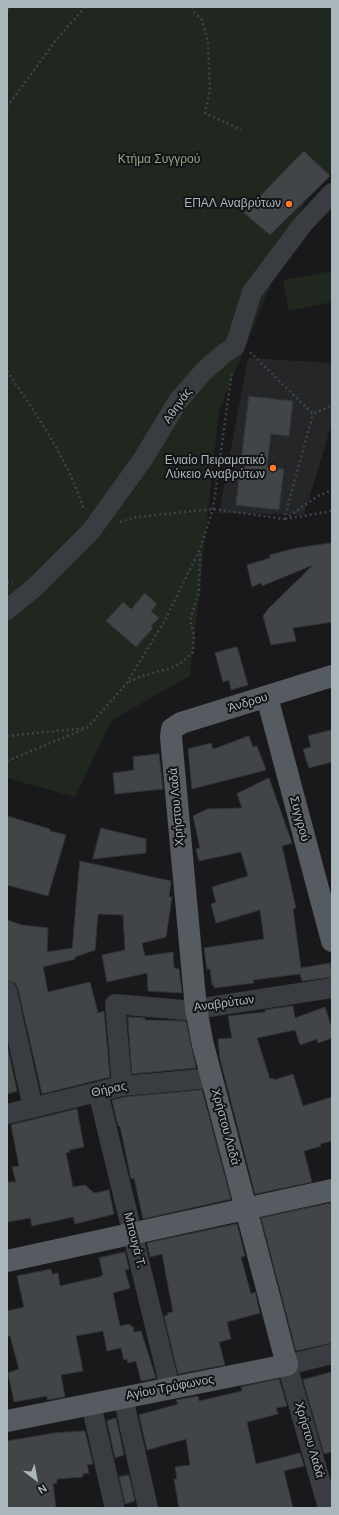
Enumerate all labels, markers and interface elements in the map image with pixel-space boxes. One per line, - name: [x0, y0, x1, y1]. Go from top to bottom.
- park label: Κτήμα Συγγρού: [118, 153, 200, 167]
- place label: ΕΠΑΛ Αναβρύτων: [184, 197, 281, 211]
- marker: ΕΠΑΛ Αναβρύτων: [284, 199, 294, 209]
- street label: Αθηνάς: [161, 385, 195, 427]
- place label: Ενιαίο Πειραματικό Λύκειο Αναβρύτων: [165, 454, 265, 482]
- marker: Ενιαίο Πειραματικό Λύκειο Αναβρύτων: [268, 463, 278, 473]
- street label: Άνδρου: [227, 690, 269, 716]
- street label: Χρήστου Λαδά: [166, 767, 188, 847]
- street label: Συγγρού: [286, 795, 312, 843]
- street label: Αναβρύτων: [193, 993, 255, 1015]
- street label: Θήρας: [90, 1079, 128, 1101]
- street label: Χρήστου Λαδά: [208, 1087, 242, 1167]
- street label: Μπουγά Τ.: [120, 1211, 148, 1269]
- street label: Αγίου Τρύφωνος: [125, 1372, 215, 1404]
- street label: Χρήστου Λαδά: [291, 1400, 327, 1480]
- north arrow: [16, 1459, 56, 1499]
- text: N: [35, 1481, 49, 1497]

